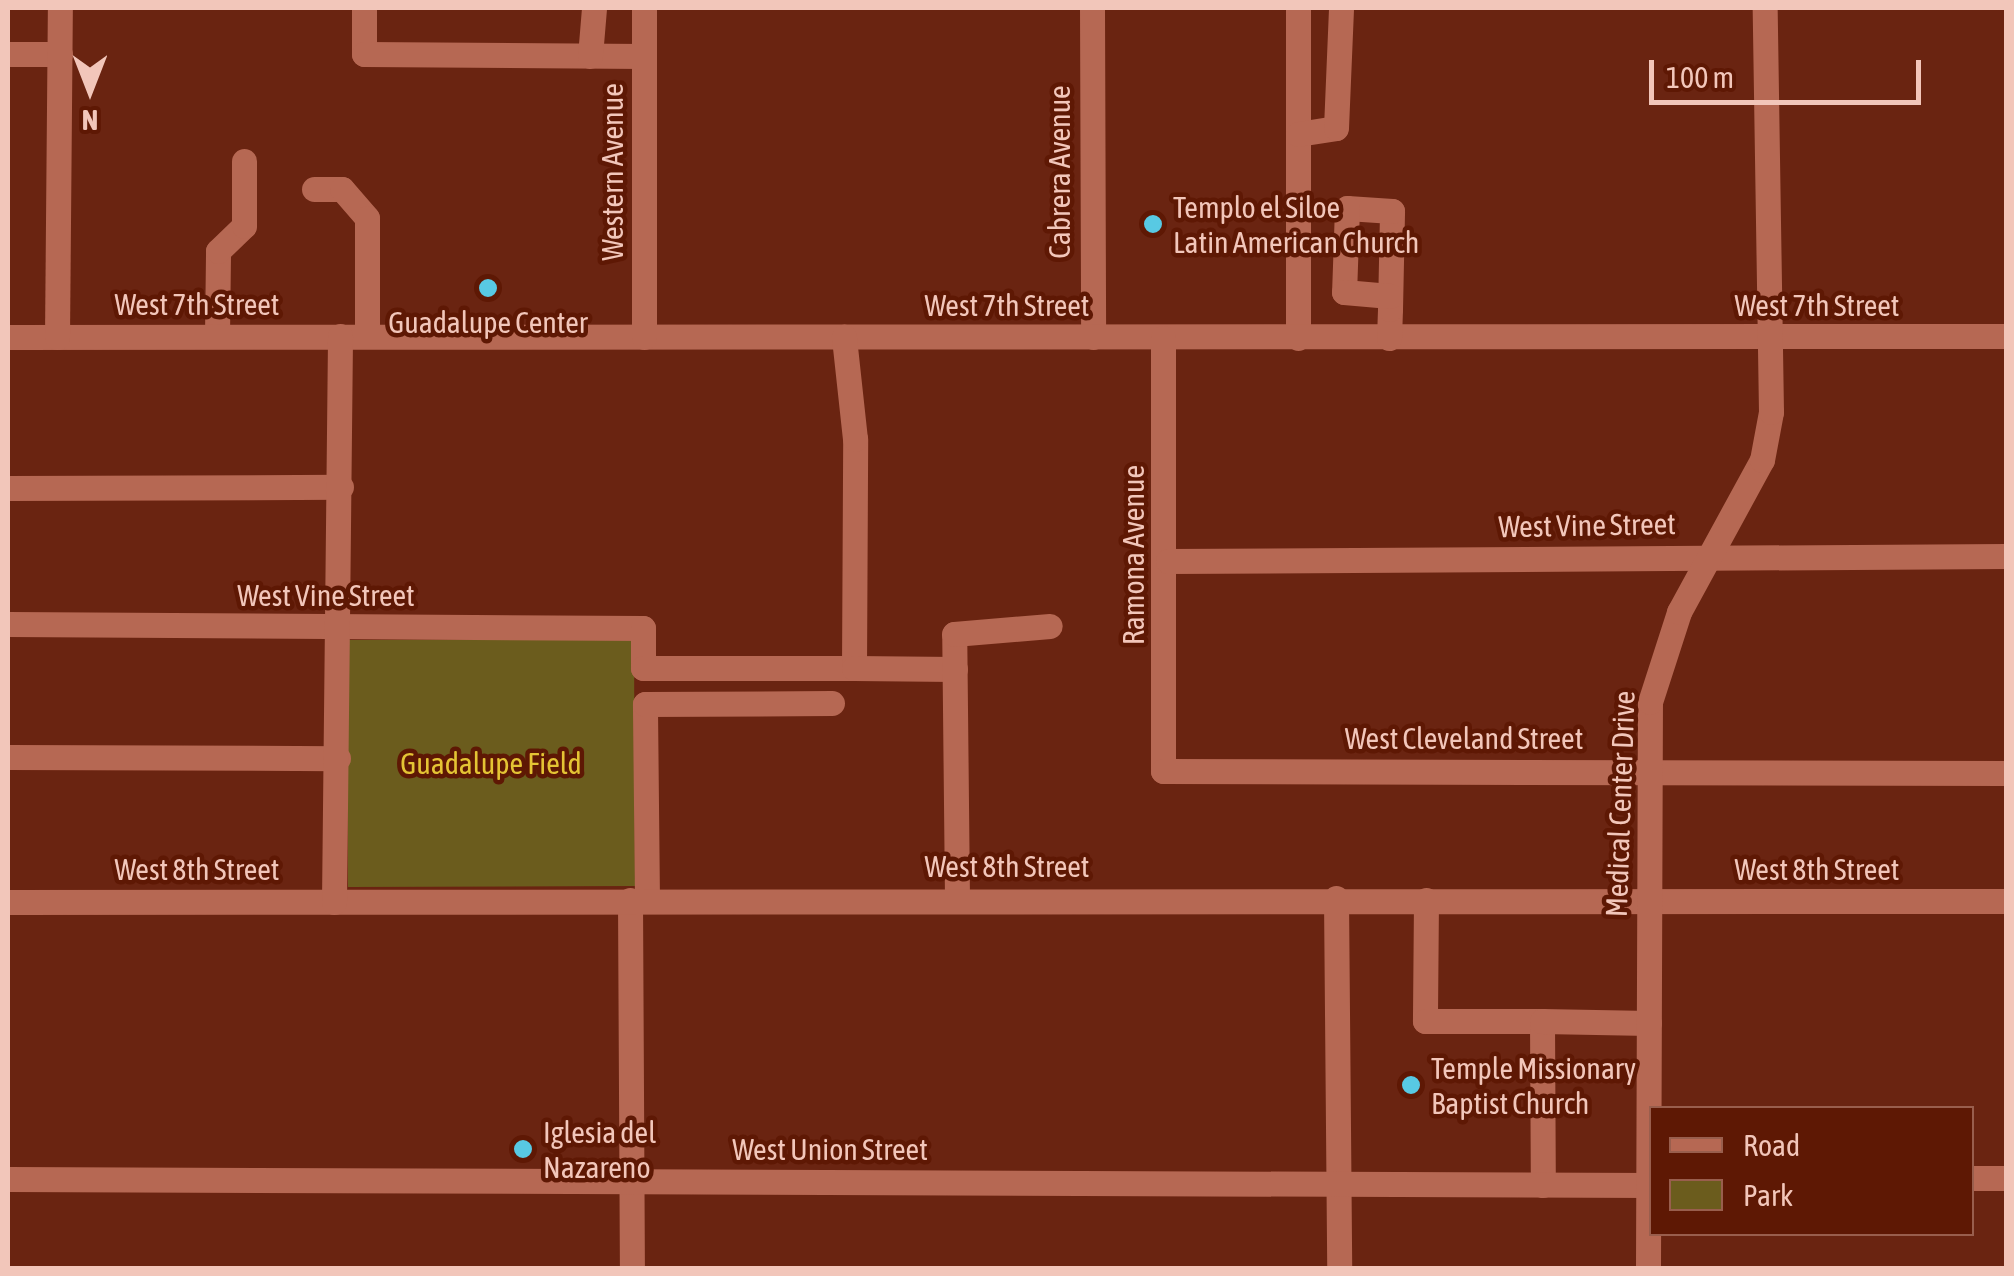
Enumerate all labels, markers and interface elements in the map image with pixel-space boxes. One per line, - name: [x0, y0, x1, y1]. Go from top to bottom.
- north arrow: [40, 40, 140, 140]
- scale bar: [1654, 40, 1926, 102]
- text: 100 m: [1666, 60, 1734, 94]
- street label: Western Avenue: [594, 83, 630, 261]
- street label: Cabrera Avenue: [1041, 85, 1077, 259]
- text: N: [82, 104, 98, 136]
- place label: Templo el Siloe Latin American Church: [1173, 189, 1419, 260]
- marker: Templo el Siloe Latin American Church: [1142, 213, 1164, 235]
- marker: Guadalupe Center: [477, 277, 499, 299]
- street label: West 7th Street: [114, 286, 280, 322]
- street label: West 7th Street: [924, 287, 1090, 323]
- street label: West 7th Street: [1734, 287, 1900, 323]
- place label: Guadalupe Center: [388, 304, 588, 340]
- street label: Ramona Avenue: [1115, 465, 1151, 645]
- street label: West Vine Street: [1498, 505, 1676, 545]
- street label: West Vine Street: [237, 577, 415, 613]
- street label: Medical Center Drive: [1598, 690, 1642, 918]
- street label: West Cleveland Street: [1345, 720, 1583, 756]
- park label: Guadalupe Field: [400, 745, 582, 781]
- street label: West 8th Street: [924, 848, 1090, 884]
- street label: West 8th Street: [114, 851, 280, 887]
- street label: West 8th Street: [1734, 851, 1900, 887]
- place label: Temple Missionary Baptist Church: [1431, 1050, 1636, 1120]
- marker: Temple Missionary Baptist Church: [1400, 1074, 1422, 1096]
- legend: [1649, 1106, 1974, 1236]
- place label: Iglesia del Nazareno: [543, 1114, 656, 1184]
- text: Road: [1743, 1128, 1800, 1162]
- street label: West Union Street: [732, 1131, 928, 1167]
- marker: Iglesia del Nazareno: [512, 1138, 534, 1160]
- text: Park: [1743, 1178, 1793, 1212]

